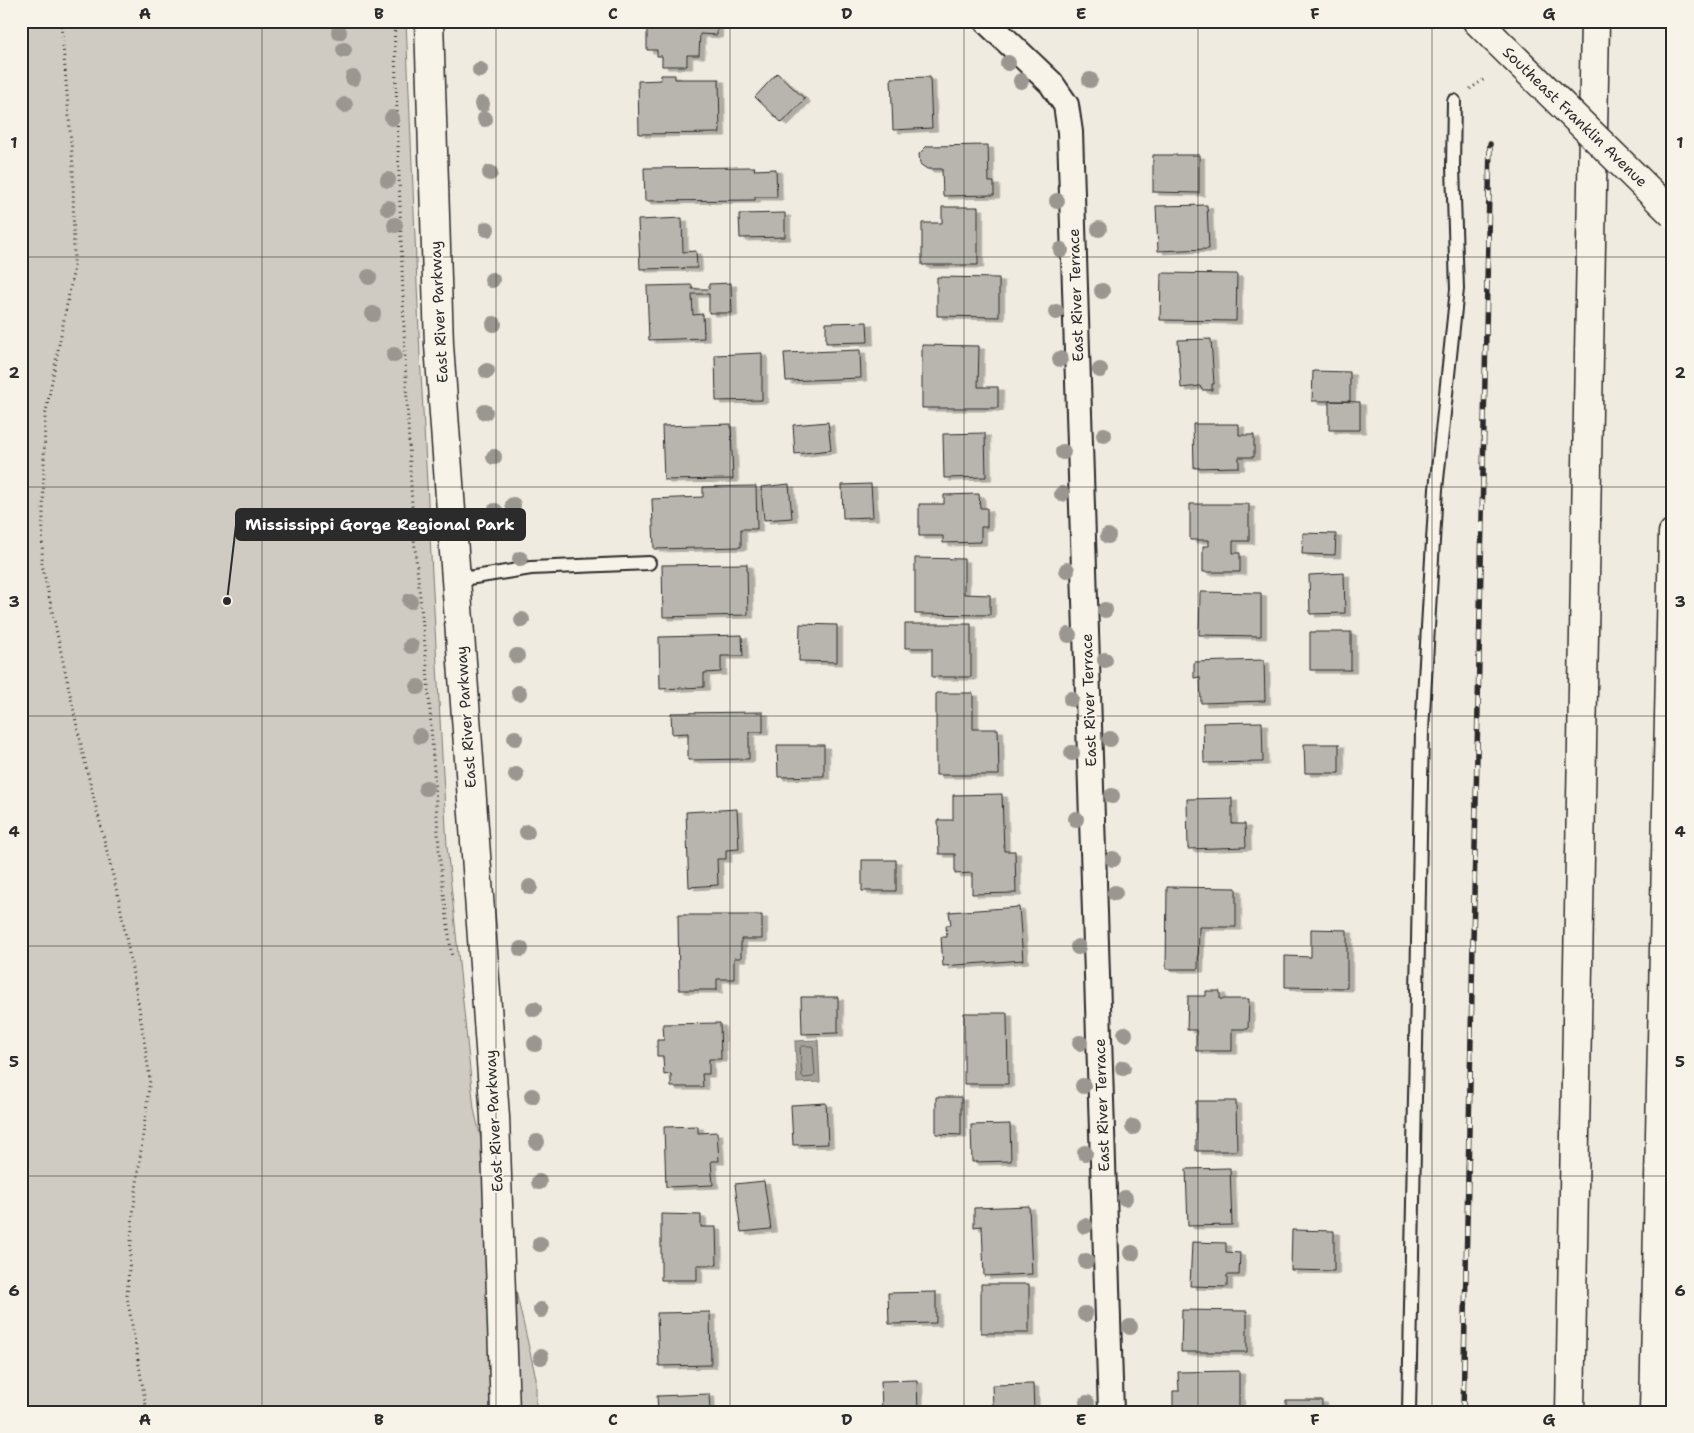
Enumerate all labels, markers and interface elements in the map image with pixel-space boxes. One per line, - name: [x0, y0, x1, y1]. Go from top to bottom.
- text: A: [139, 3, 151, 24]
- text: B: [374, 3, 384, 24]
- text: C: [608, 3, 618, 24]
- text: D: [841, 3, 853, 24]
- text: E: [1076, 3, 1086, 24]
- text: F: [1310, 3, 1320, 24]
- text: G: [1543, 3, 1556, 24]
- street label: Southeast Franklin Avenue: [1498, 42, 1652, 192]
- text: 1: [10, 132, 18, 153]
- text: 1: [1676, 132, 1684, 153]
- street label: East River Terrace: [1064, 228, 1088, 362]
- street label: East River Parkway: [425, 240, 453, 384]
- text: 2: [8, 362, 20, 383]
- text: 2: [1674, 362, 1686, 383]
- callout: Mississippi Gorge Regional Park: [236, 509, 525, 540]
- text: Mississippi Gorge Regional Park: [245, 514, 515, 535]
- text: 3: [8, 591, 20, 612]
- text: 3: [1674, 591, 1686, 612]
- street label: East River Terrace: [1077, 633, 1101, 767]
- street label: East River Parkway: [451, 645, 481, 789]
- text: 4: [8, 821, 20, 842]
- text: 4: [1674, 821, 1686, 842]
- street label: East River Terrace: [1090, 1038, 1114, 1172]
- street label: East River Parkway: [480, 1049, 508, 1193]
- text: 5: [9, 1051, 19, 1072]
- text: 5: [1675, 1051, 1685, 1072]
- text: 6: [8, 1280, 20, 1301]
- text: 6: [1674, 1280, 1686, 1301]
- text: A: [139, 1409, 151, 1430]
- text: B: [374, 1409, 384, 1430]
- text: C: [608, 1409, 618, 1430]
- text: D: [841, 1409, 853, 1430]
- text: E: [1076, 1409, 1086, 1430]
- text: F: [1310, 1409, 1320, 1430]
- text: G: [1543, 1409, 1556, 1430]

